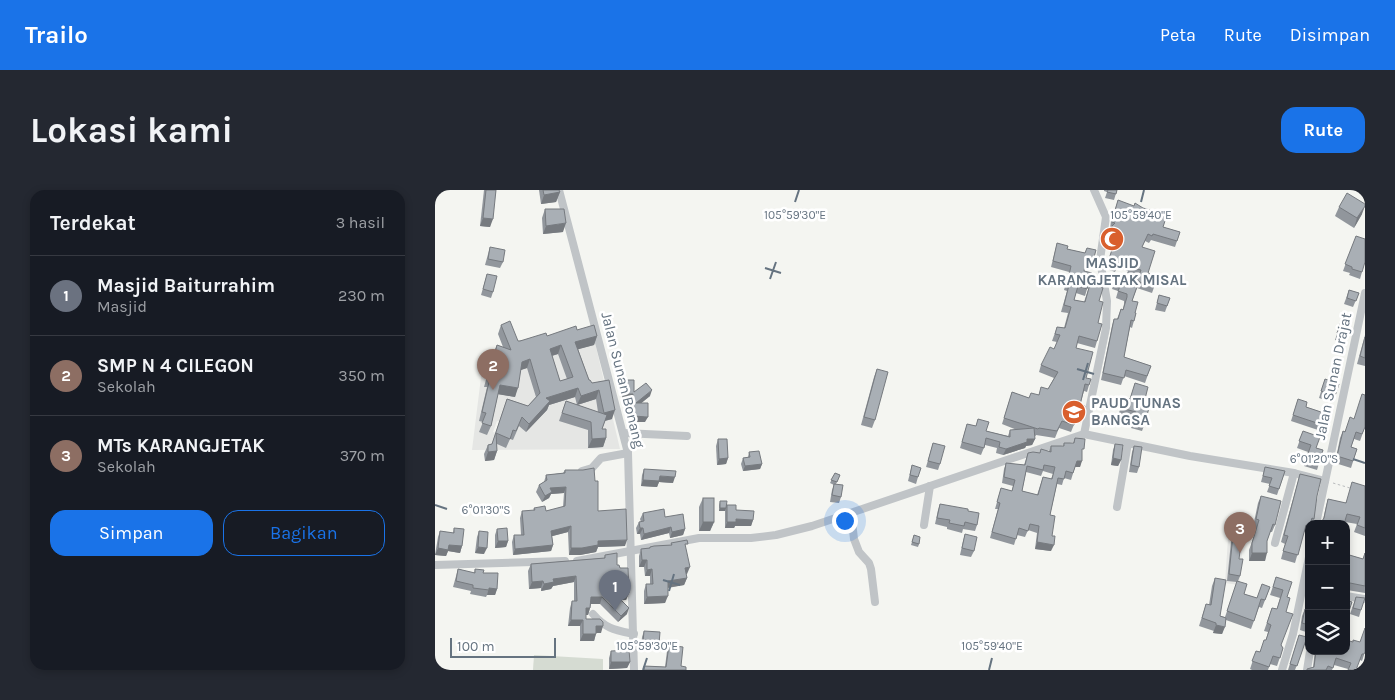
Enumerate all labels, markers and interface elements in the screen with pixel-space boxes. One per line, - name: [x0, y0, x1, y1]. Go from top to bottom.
- text: Trailo: [25, 21, 88, 49]
- text: Peta: [1160, 24, 1196, 46]
- text: Rute: [1224, 24, 1262, 46]
- text: Disimpan: [1290, 24, 1370, 46]
- button: Rute: [1281, 107, 1365, 153]
- text: Lokasi kami: [30, 110, 233, 151]
- text: 105°59'30"E: [764, 208, 826, 222]
- text: 105°59'40"E: [1110, 208, 1172, 222]
- text: Terdekat: [50, 211, 136, 235]
- text: 3 hasil: [336, 213, 385, 232]
- mosque icon: MASJID KARANGJETAK MISAL: [1099, 226, 1125, 252]
- place label: MASJID KARANGJETAK MISAL: [1038, 254, 1187, 289]
- text: Masjid Baiturrahim: [97, 275, 275, 297]
- text: 1: [63, 286, 69, 305]
- text: 230 m: [338, 286, 385, 305]
- text: Masjid: [97, 297, 147, 316]
- street label: Jalan Sunan Bonang: [597, 310, 649, 451]
- street label: Jalan Sunan Drajat: [1311, 310, 1355, 441]
- pin: 2: [477, 349, 509, 390]
- text: SMP N 4 CILEGON: [97, 355, 254, 377]
- text: 2: [61, 366, 71, 385]
- text: 350 m: [338, 366, 385, 385]
- text: Sekolah: [97, 377, 156, 396]
- place label: PAUD TUNAS BANGSA: [1091, 394, 1181, 429]
- school or university icon: PAUD TUNAS BANGSA: [1061, 399, 1087, 425]
- text: MTs KARANGJETAK: [97, 435, 265, 457]
- text: 3: [61, 446, 71, 465]
- text: 370 m: [340, 446, 385, 465]
- text: 6°01'20"S: [1290, 452, 1338, 466]
- text: Sekolah: [97, 457, 156, 476]
- text: 6°01'30"S: [462, 503, 510, 517]
- your location: [832, 508, 858, 534]
- button: Simpan: [50, 510, 213, 556]
- button: Bagikan: [223, 510, 385, 556]
- pin: 3: [1224, 512, 1256, 553]
- map controls: [1305, 520, 1350, 655]
- button: +: [1305, 520, 1350, 565]
- button: −: [1305, 565, 1350, 610]
- pin: 1: [599, 570, 631, 611]
- button: layers: [1305, 610, 1350, 655]
- scale bar: [450, 635, 556, 658]
- text: 100 m: [457, 638, 495, 655]
- text: 105°59'30"E: [616, 639, 678, 653]
- text: 105°59'40"E: [961, 639, 1023, 653]

